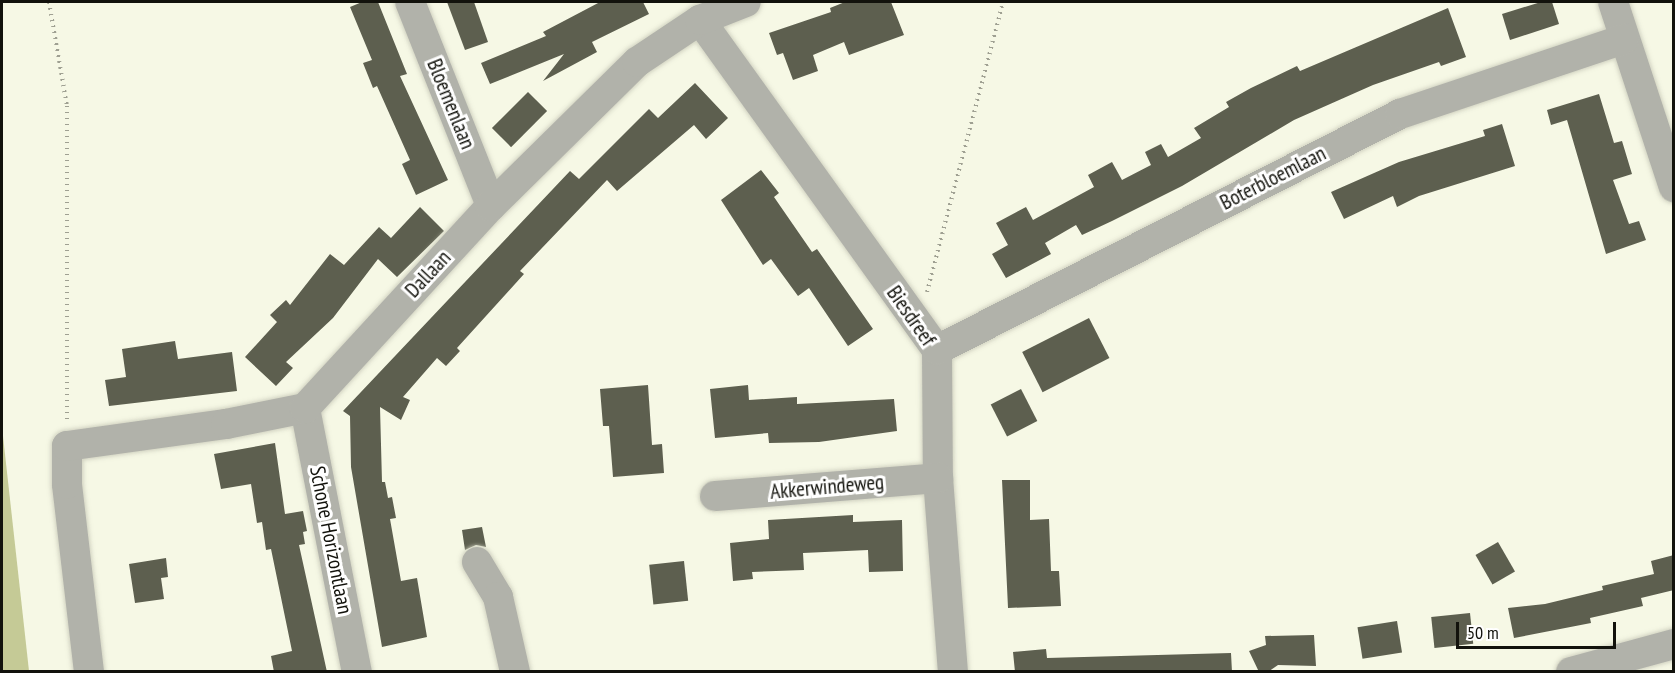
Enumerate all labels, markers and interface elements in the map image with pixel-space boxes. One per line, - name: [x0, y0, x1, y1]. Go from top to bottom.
- street label: Bloemenlaan: [422, 55, 480, 153]
- street label: Boterbloemlaan: [1216, 141, 1330, 215]
- street label: Dallaan: [400, 245, 456, 303]
- street label: Biesdreef: [881, 281, 941, 351]
- street label: Schone Horizontlaan: [304, 464, 358, 616]
- street label: Akkerwindeweg: [769, 469, 885, 505]
- scale bar: [1459, 610, 1620, 648]
- text: 50 m: [1467, 621, 1499, 644]

